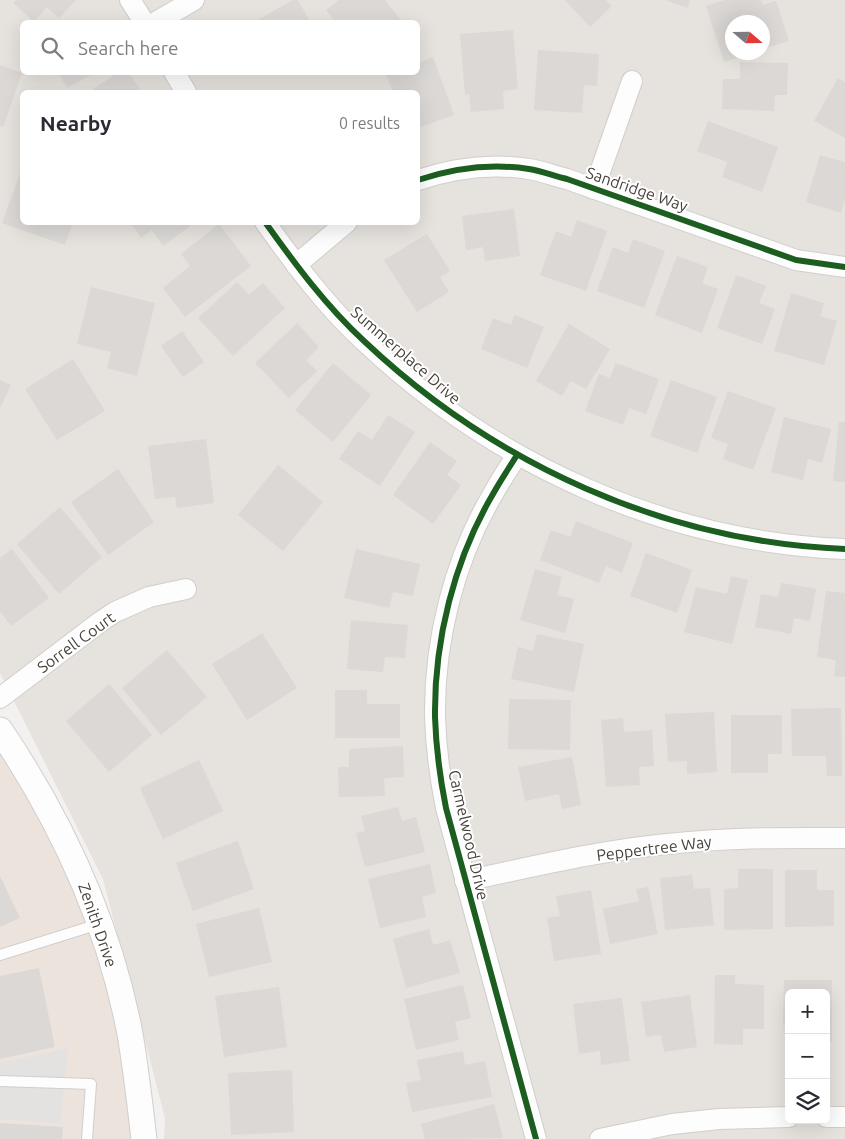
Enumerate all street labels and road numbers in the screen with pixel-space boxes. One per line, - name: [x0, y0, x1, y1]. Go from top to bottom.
- street label: Sandridge Way: [584, 163, 691, 215]
- street label: Summerplace Drive: [347, 302, 465, 408]
- street label: Sorrell Court: [34, 607, 119, 676]
- street label: Carmelwood Drive: [445, 768, 493, 902]
- street label: Peppertree Way: [595, 832, 713, 864]
- street label: Zenith Drive: [75, 881, 121, 969]

